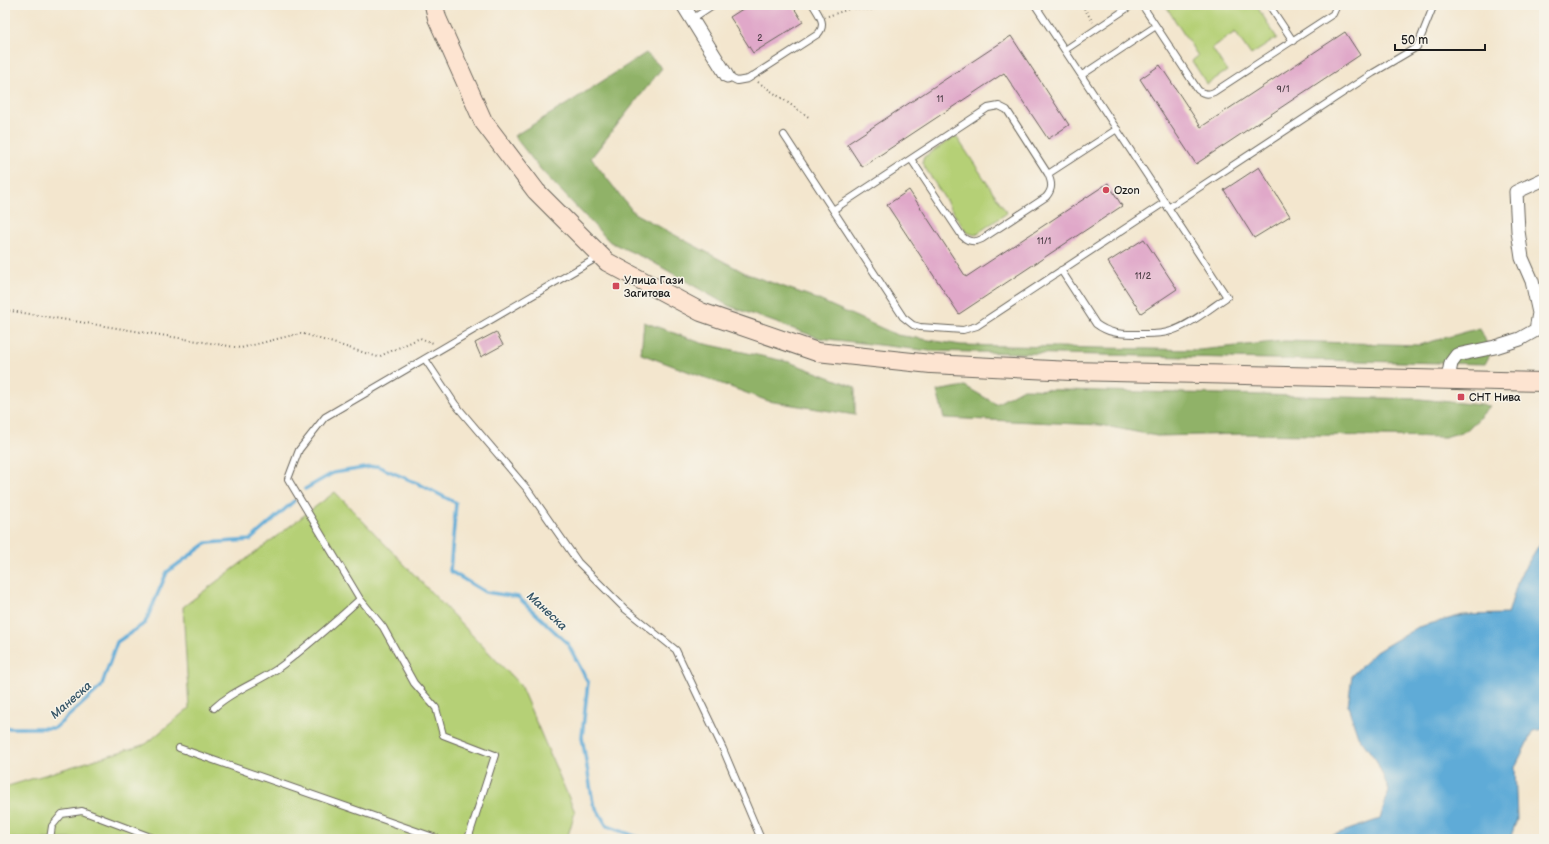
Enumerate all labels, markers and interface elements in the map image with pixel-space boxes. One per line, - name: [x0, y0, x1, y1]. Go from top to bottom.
- scale bar: [1395, 26, 1485, 52]
- house number: 2: [757, 33, 763, 44]
- text: 50 m: [1401, 33, 1428, 48]
- house number: 9/1: [1277, 84, 1289, 95]
- house number: 11: [937, 94, 943, 105]
- place label: Ozon: [1114, 184, 1140, 197]
- marker: Ozon: [1101, 185, 1111, 195]
- house number: 11/1: [1037, 236, 1051, 247]
- house number: 11/2: [1135, 271, 1152, 282]
- place label: Улица Гази Загитова: [624, 274, 684, 300]
- marker: Улица Гази Загитова: [611, 281, 621, 291]
- place label: СНТ Нива: [1469, 391, 1521, 404]
- marker: СНТ Нива: [1456, 392, 1466, 402]
- water label: Манеска: [523, 589, 570, 634]
- water label: Манеска: [48, 678, 95, 722]

